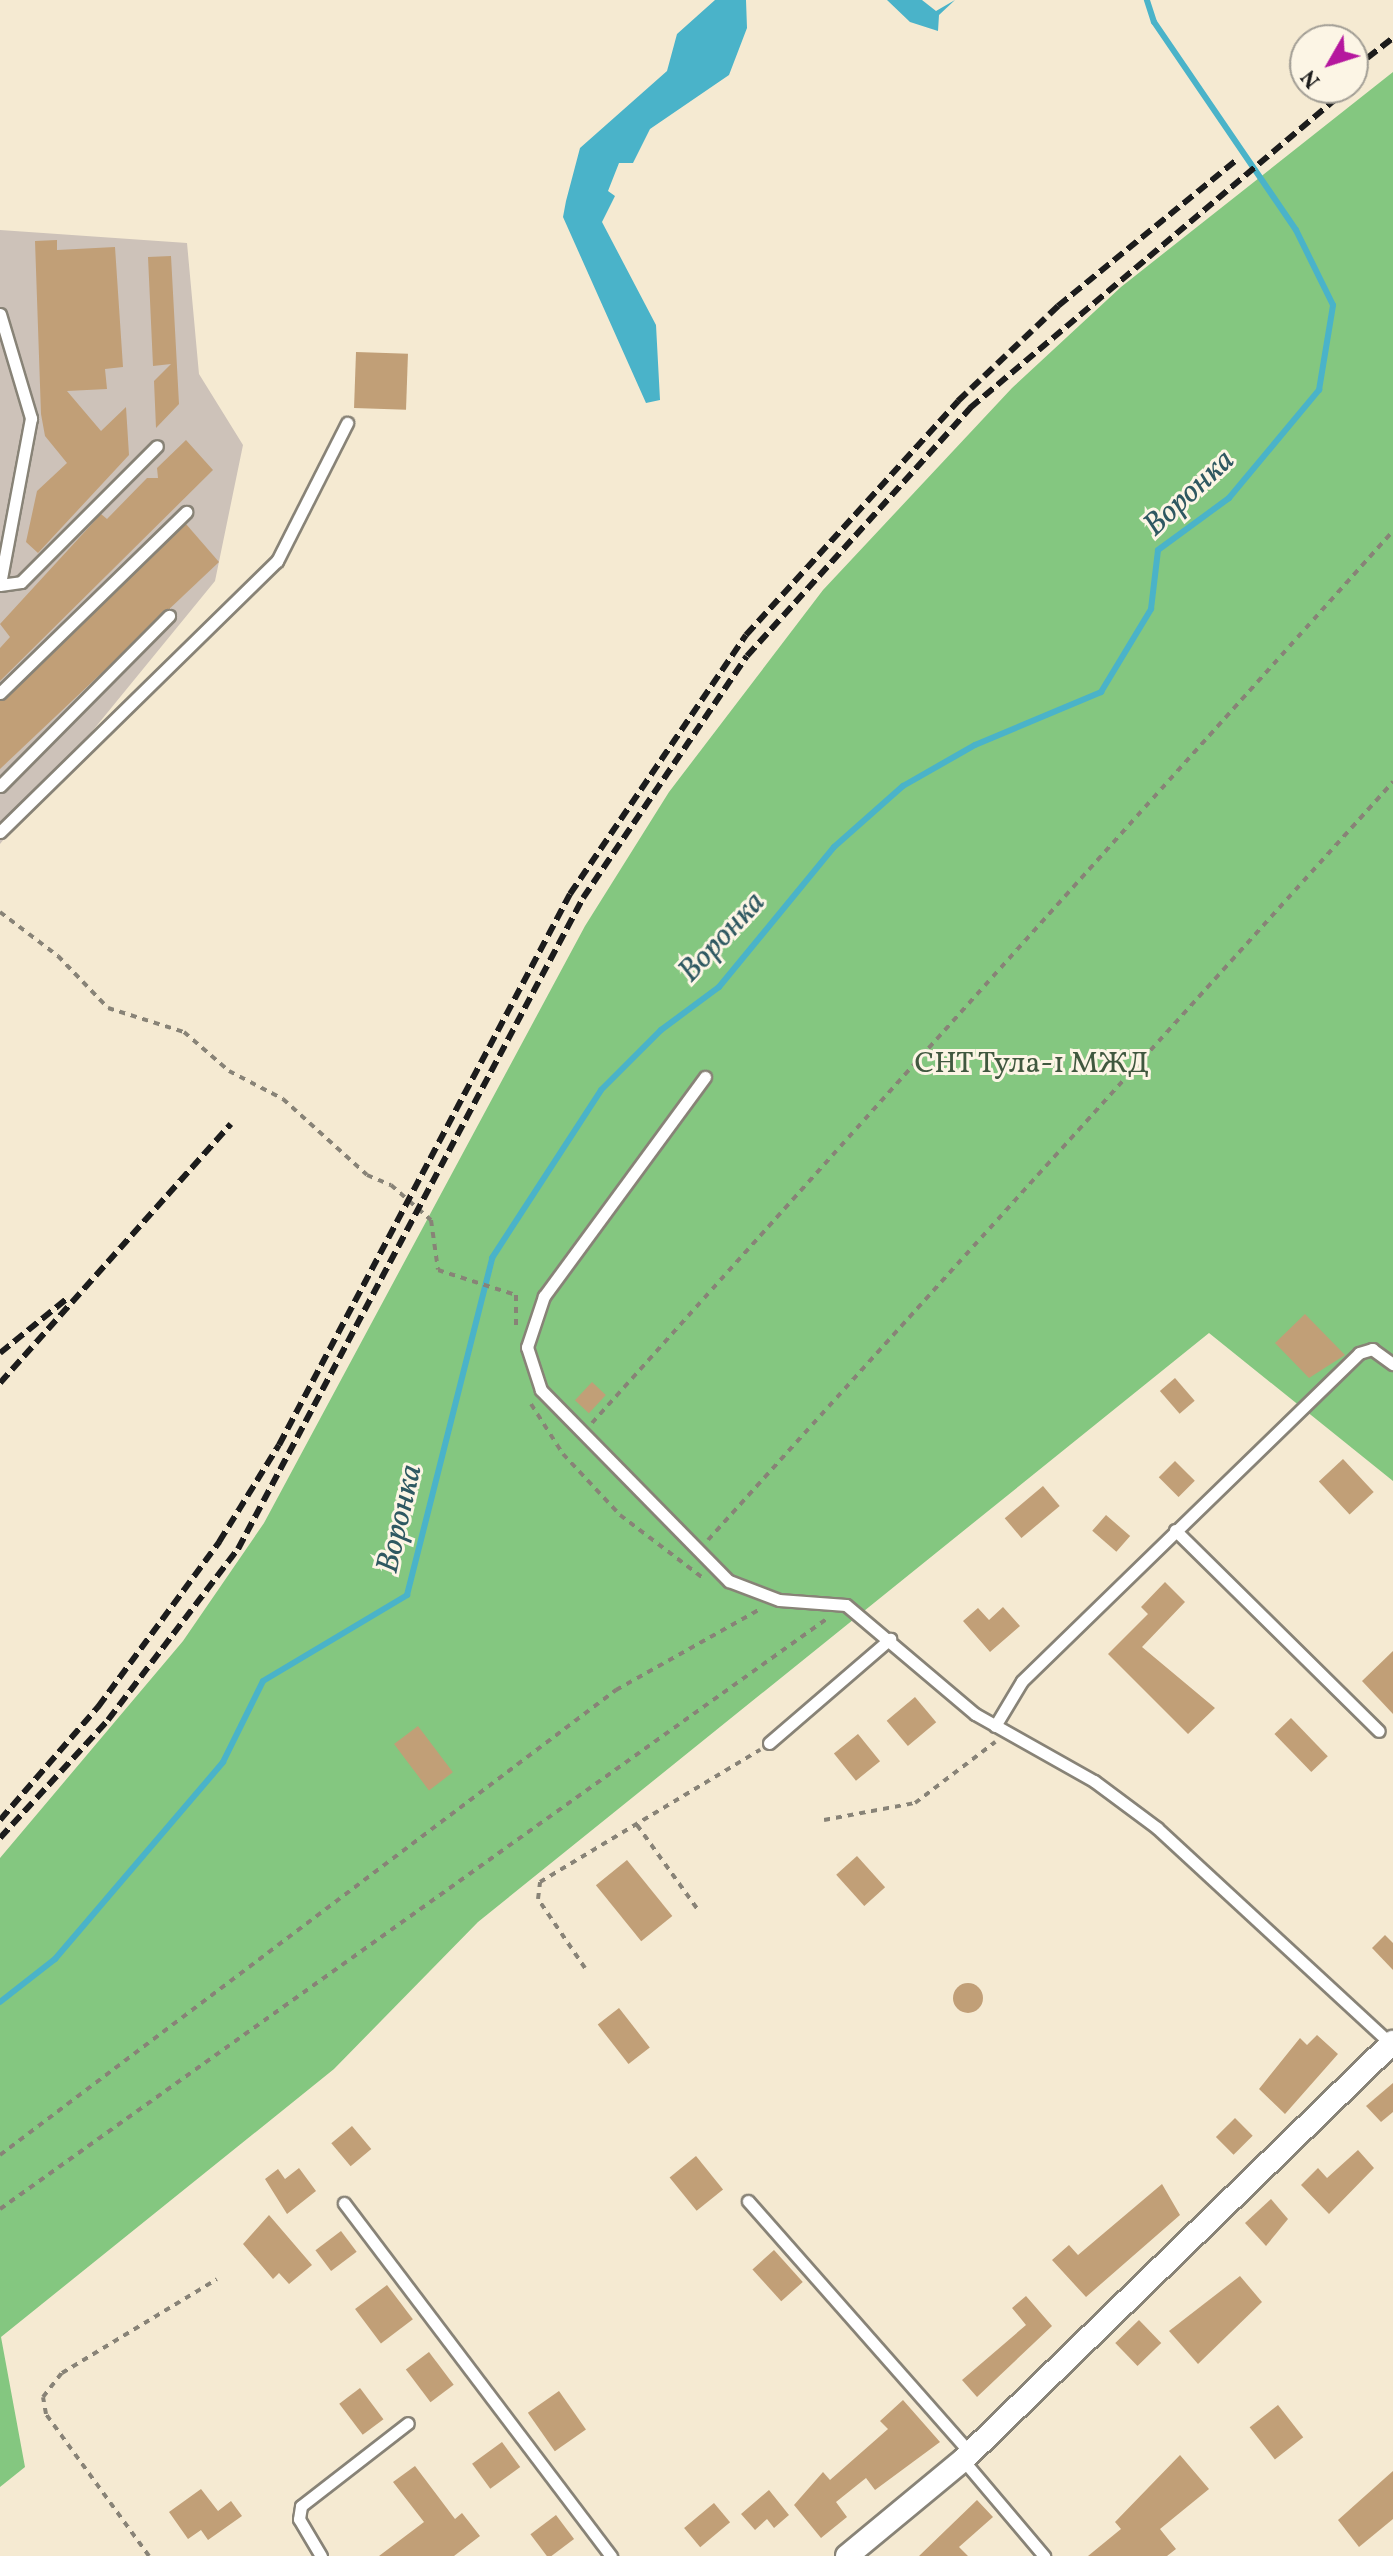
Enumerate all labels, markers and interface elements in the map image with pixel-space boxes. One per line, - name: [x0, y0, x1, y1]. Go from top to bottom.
- north arrow: [1289, 24, 1369, 104]
- text: N: [1294, 62, 1329, 94]
- water label: Воронка: [1137, 442, 1243, 546]
- water label: Воронка: [671, 885, 775, 991]
- park label: СНТ Тула-1 МЖД: [914, 1046, 1150, 1082]
- water label: Воронка: [370, 1461, 432, 1577]

